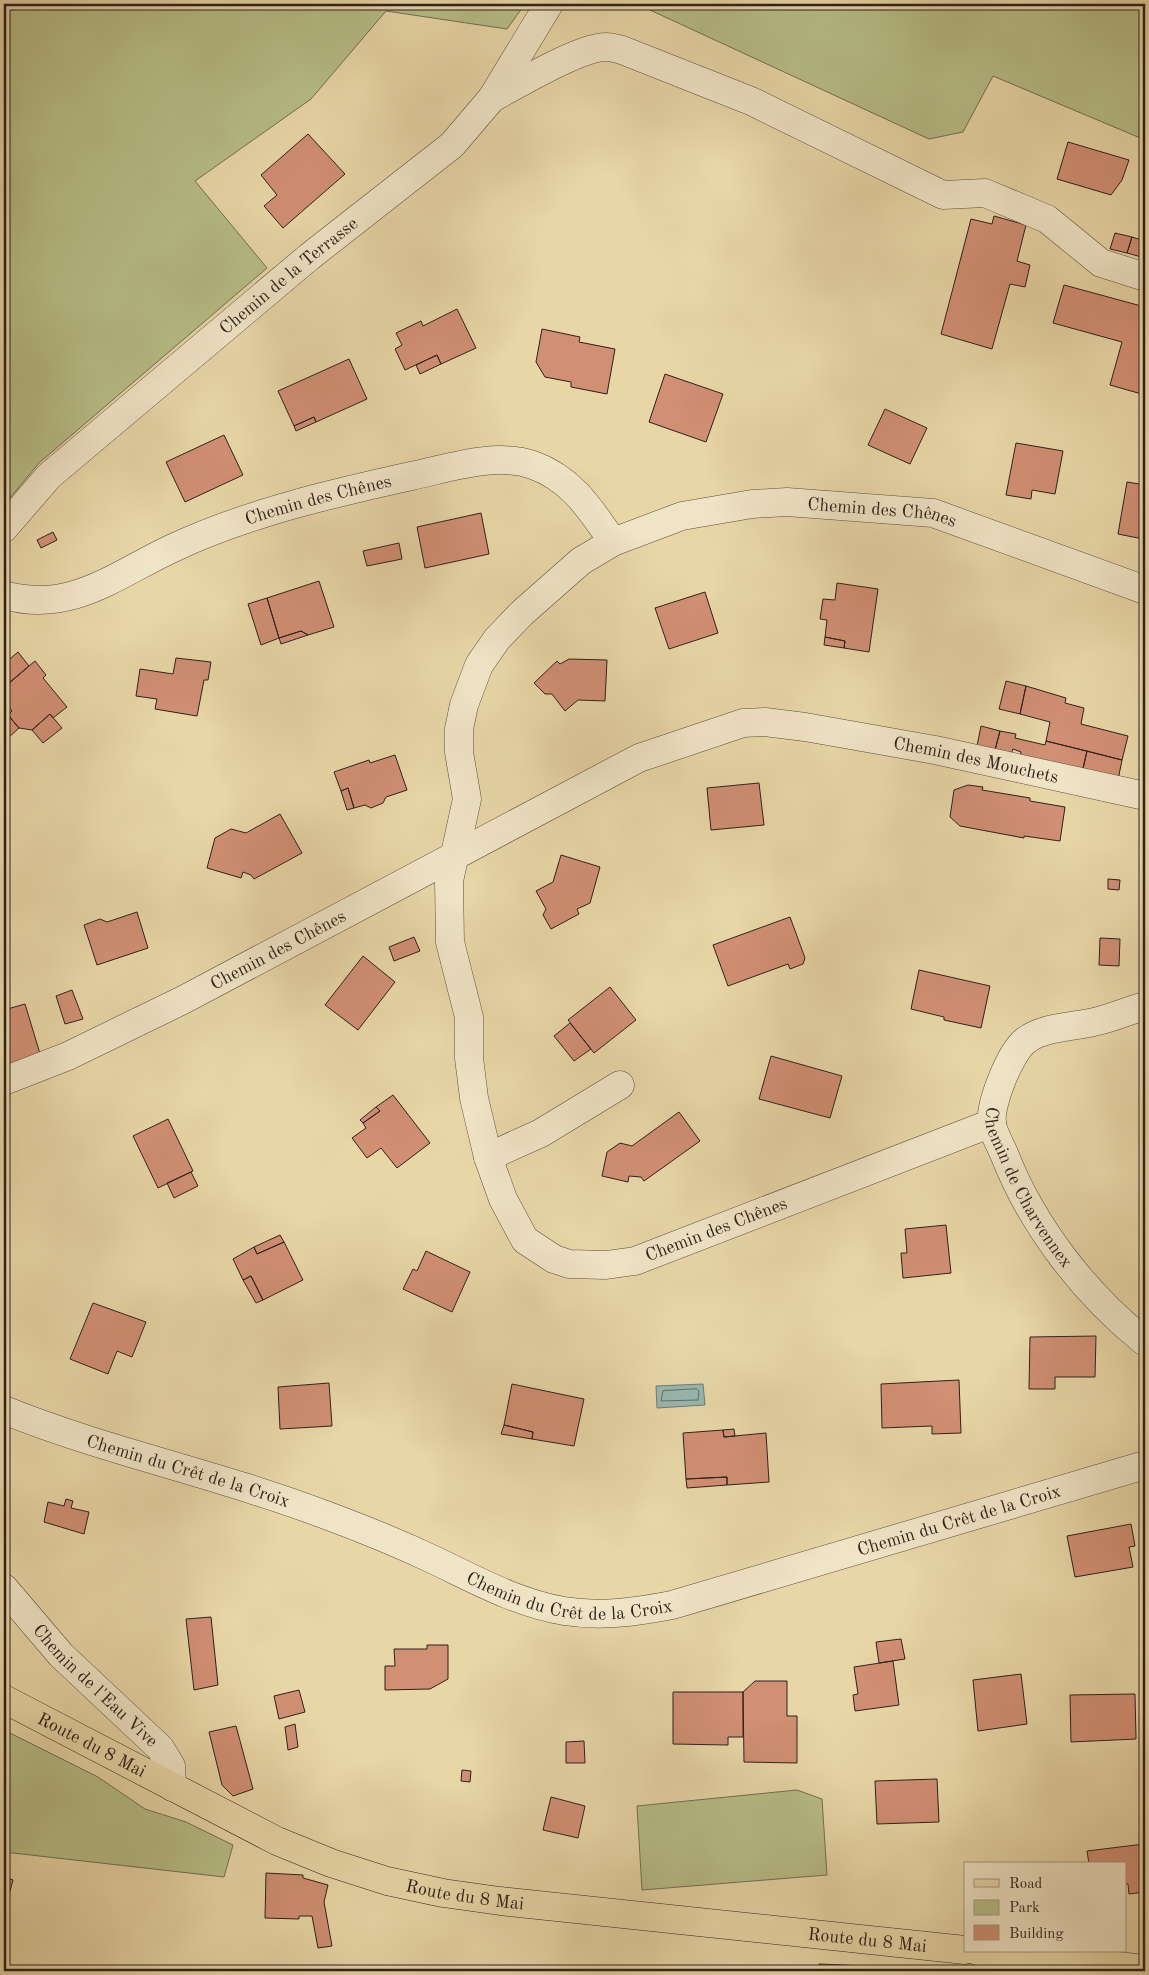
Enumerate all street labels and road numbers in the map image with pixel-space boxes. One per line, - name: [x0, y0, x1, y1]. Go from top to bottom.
- street label: Chemin de la Terrasse: [216, 214, 362, 338]
- street label: Chemin des Chênes: [243, 473, 393, 529]
- street label: Chemin des Chênes: [807, 496, 959, 531]
- street label: Chemin des Mouchets: [892, 735, 1060, 787]
- street label: Chemin des Chênes: [208, 907, 349, 994]
- street label: Chemin de Charvennex: [981, 1105, 1075, 1271]
- street label: Chemin des Chênes: [643, 1194, 790, 1265]
- street label: Chemin du Crêt de la Croix: [84, 1432, 292, 1511]
- street label: Chemin du Crêt de la Croix: [855, 1482, 1063, 1560]
- street label: Chemin du Crêt de la Croix: [463, 1569, 674, 1624]
- street label: Chemin de l'Eau Vive: [29, 1621, 161, 1751]
- street label: Route du 8 Mai: [34, 1710, 149, 1781]
- street label: Route du 8 Mai: [404, 1877, 525, 1913]
- street label: Route du 8 Mai: [807, 1925, 928, 1956]

